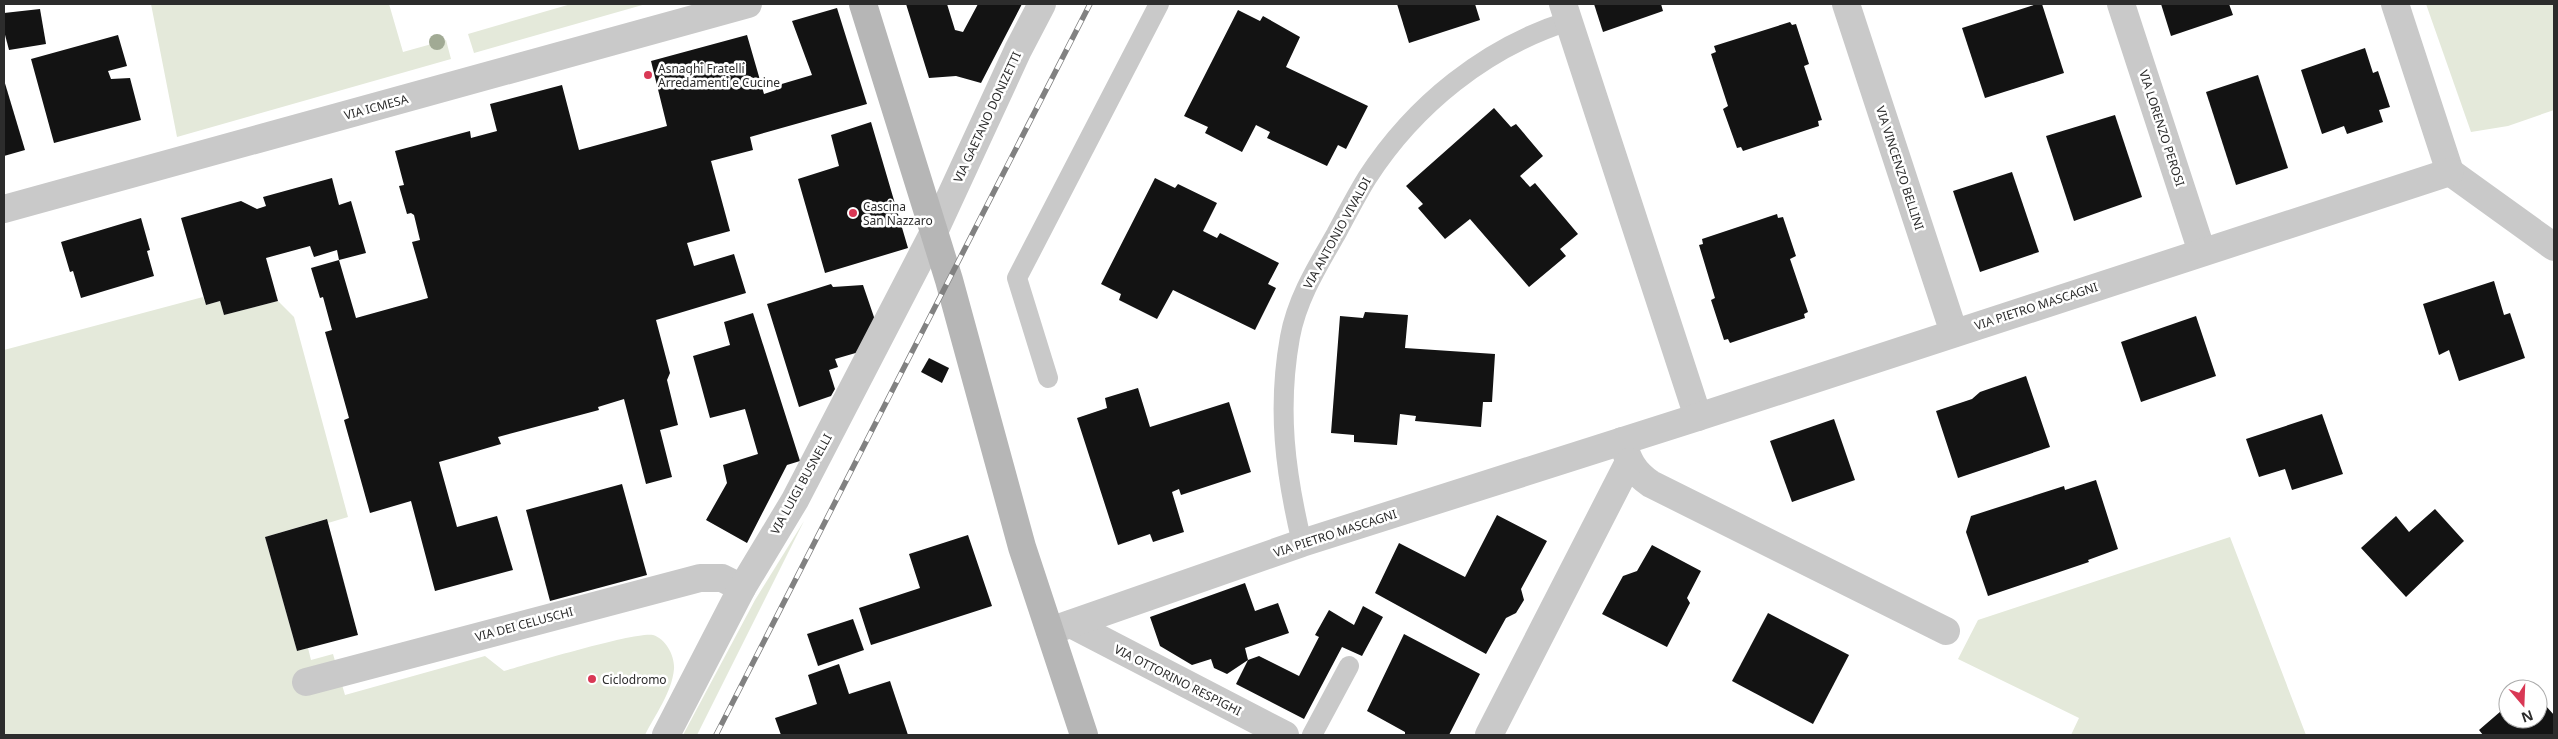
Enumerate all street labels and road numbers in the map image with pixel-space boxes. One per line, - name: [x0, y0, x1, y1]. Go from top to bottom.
- street label: VIA GAETANO DONIZETTI: [949, 49, 1025, 185]
- street label: VIA LORENZO PEROSI: [2135, 68, 2189, 188]
- street label: VIA ICMESA: [342, 90, 410, 124]
- street label: VIA VINCENZO BELLINI: [1872, 104, 1928, 232]
- street label: VIA ANTONIO VIVALDI: [1299, 174, 1375, 292]
- street label: VIA PIETRO MASCAGNI: [1972, 278, 2100, 334]
- street label: VIA LUIGI BUSNELLI: [766, 431, 836, 537]
- street label: VIA PIETRO MASCAGNI: [1271, 505, 1399, 561]
- street label: VIA DEI CELUSCHI: [473, 603, 575, 645]
- street label: VIA OTTORINO RESPIGHI: [1111, 640, 1245, 720]

